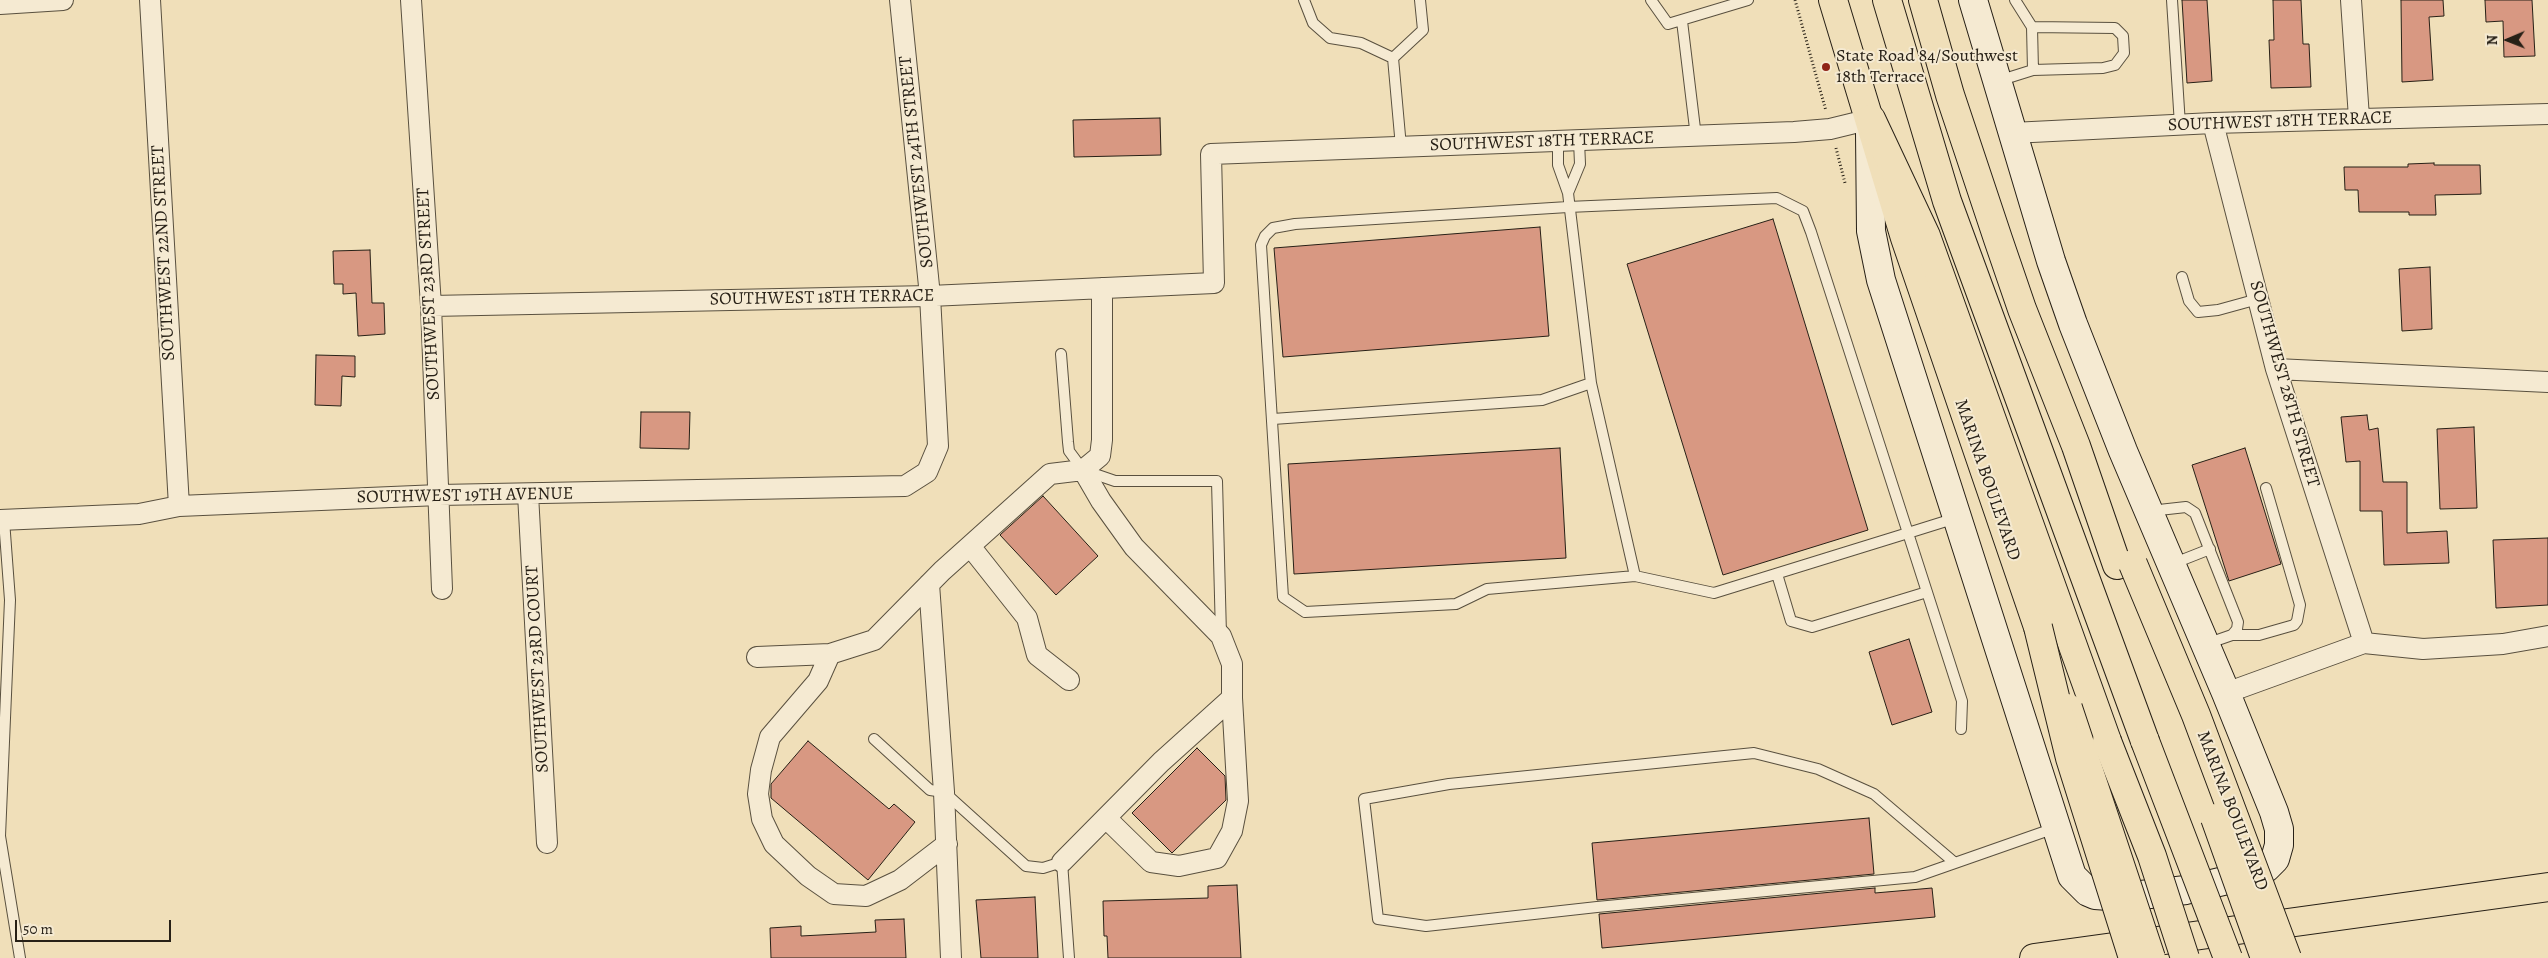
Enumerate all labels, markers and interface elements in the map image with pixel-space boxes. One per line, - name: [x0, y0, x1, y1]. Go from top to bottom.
- north arrow: [2483, 15, 2533, 65]
- text: N: [2483, 35, 2502, 46]
- place label: State Road 84/Southwest 18th Terrace: [1836, 46, 2018, 88]
- street label: SOUTHWEST 24TH STREET: [895, 55, 939, 269]
- marker: State Road 84/Southwest 18th Terrace: [1820, 61, 1832, 73]
- street label: SOUTHWEST 18TH TERRACE: [2167, 107, 2393, 137]
- street label: SOUTHWEST 18TH TERRACE: [1429, 127, 1655, 157]
- street label: SOUTHWEST 22ND STREET: [148, 145, 180, 361]
- street label: SOUTHWEST 23RD STREET: [413, 187, 445, 401]
- street label: SOUTHWEST 28TH STREET: [2244, 278, 2324, 490]
- street label: SOUTHWEST 18TH TERRACE: [710, 285, 934, 311]
- street label: MARINA BOULEVARD: [1949, 396, 2025, 564]
- street label: SOUTHWEST 19TH AVENUE: [357, 483, 573, 509]
- street label: SOUTHWEST 23RD COURT: [522, 565, 554, 773]
- street label: MARINA BOULEVARD: [2192, 728, 2272, 894]
- scale bar: [18, 910, 174, 942]
- text: 50 m: [23, 919, 53, 939]

